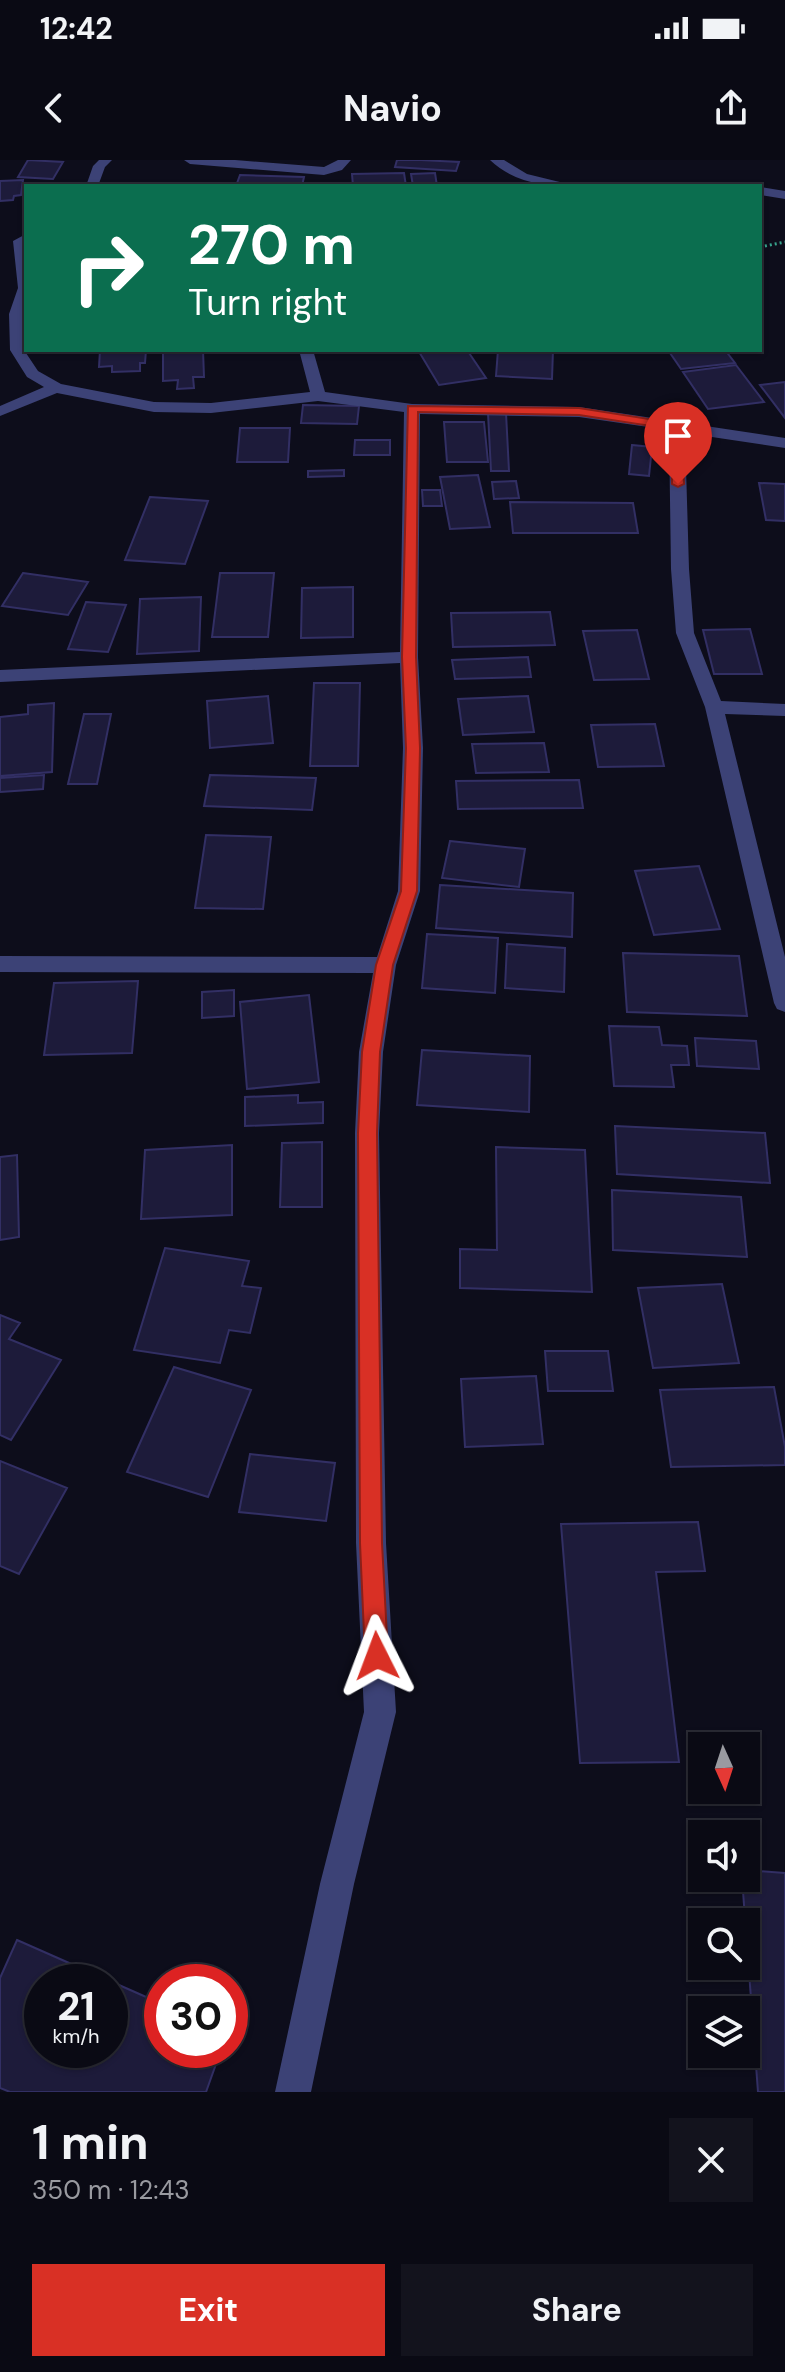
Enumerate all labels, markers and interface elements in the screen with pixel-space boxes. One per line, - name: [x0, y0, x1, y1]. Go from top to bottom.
- text: 12:42: [40, 9, 113, 48]
- text: Navio: [343, 85, 442, 132]
- icon: back: [32, 86, 76, 130]
- icon: share: [709, 86, 753, 130]
- text: 270 m: [188, 208, 355, 281]
- icon: right: [56, 216, 160, 320]
- text: Turn right: [188, 279, 347, 326]
- pin: [644, 402, 712, 484]
- icon: arrive: [656, 414, 700, 458]
- position arrow: [335, 1614, 419, 1698]
- north arrow: [688, 1732, 760, 1804]
- map controls: [688, 1732, 760, 2068]
- button: sound: [688, 1820, 760, 1892]
- button: search: [688, 1908, 760, 1980]
- speed limit sign: 30: [144, 1964, 248, 2068]
- text: 21: [57, 1980, 95, 2032]
- button: layers: [688, 1996, 760, 2068]
- text: km/h: [52, 2023, 100, 2049]
- text: 1 min: [32, 2111, 149, 2174]
- button: close: [669, 2118, 753, 2202]
- text: 350 m · 12:43: [32, 2173, 190, 2207]
- button: Exit: [32, 2264, 385, 2356]
- button: Share: [401, 2264, 753, 2356]

